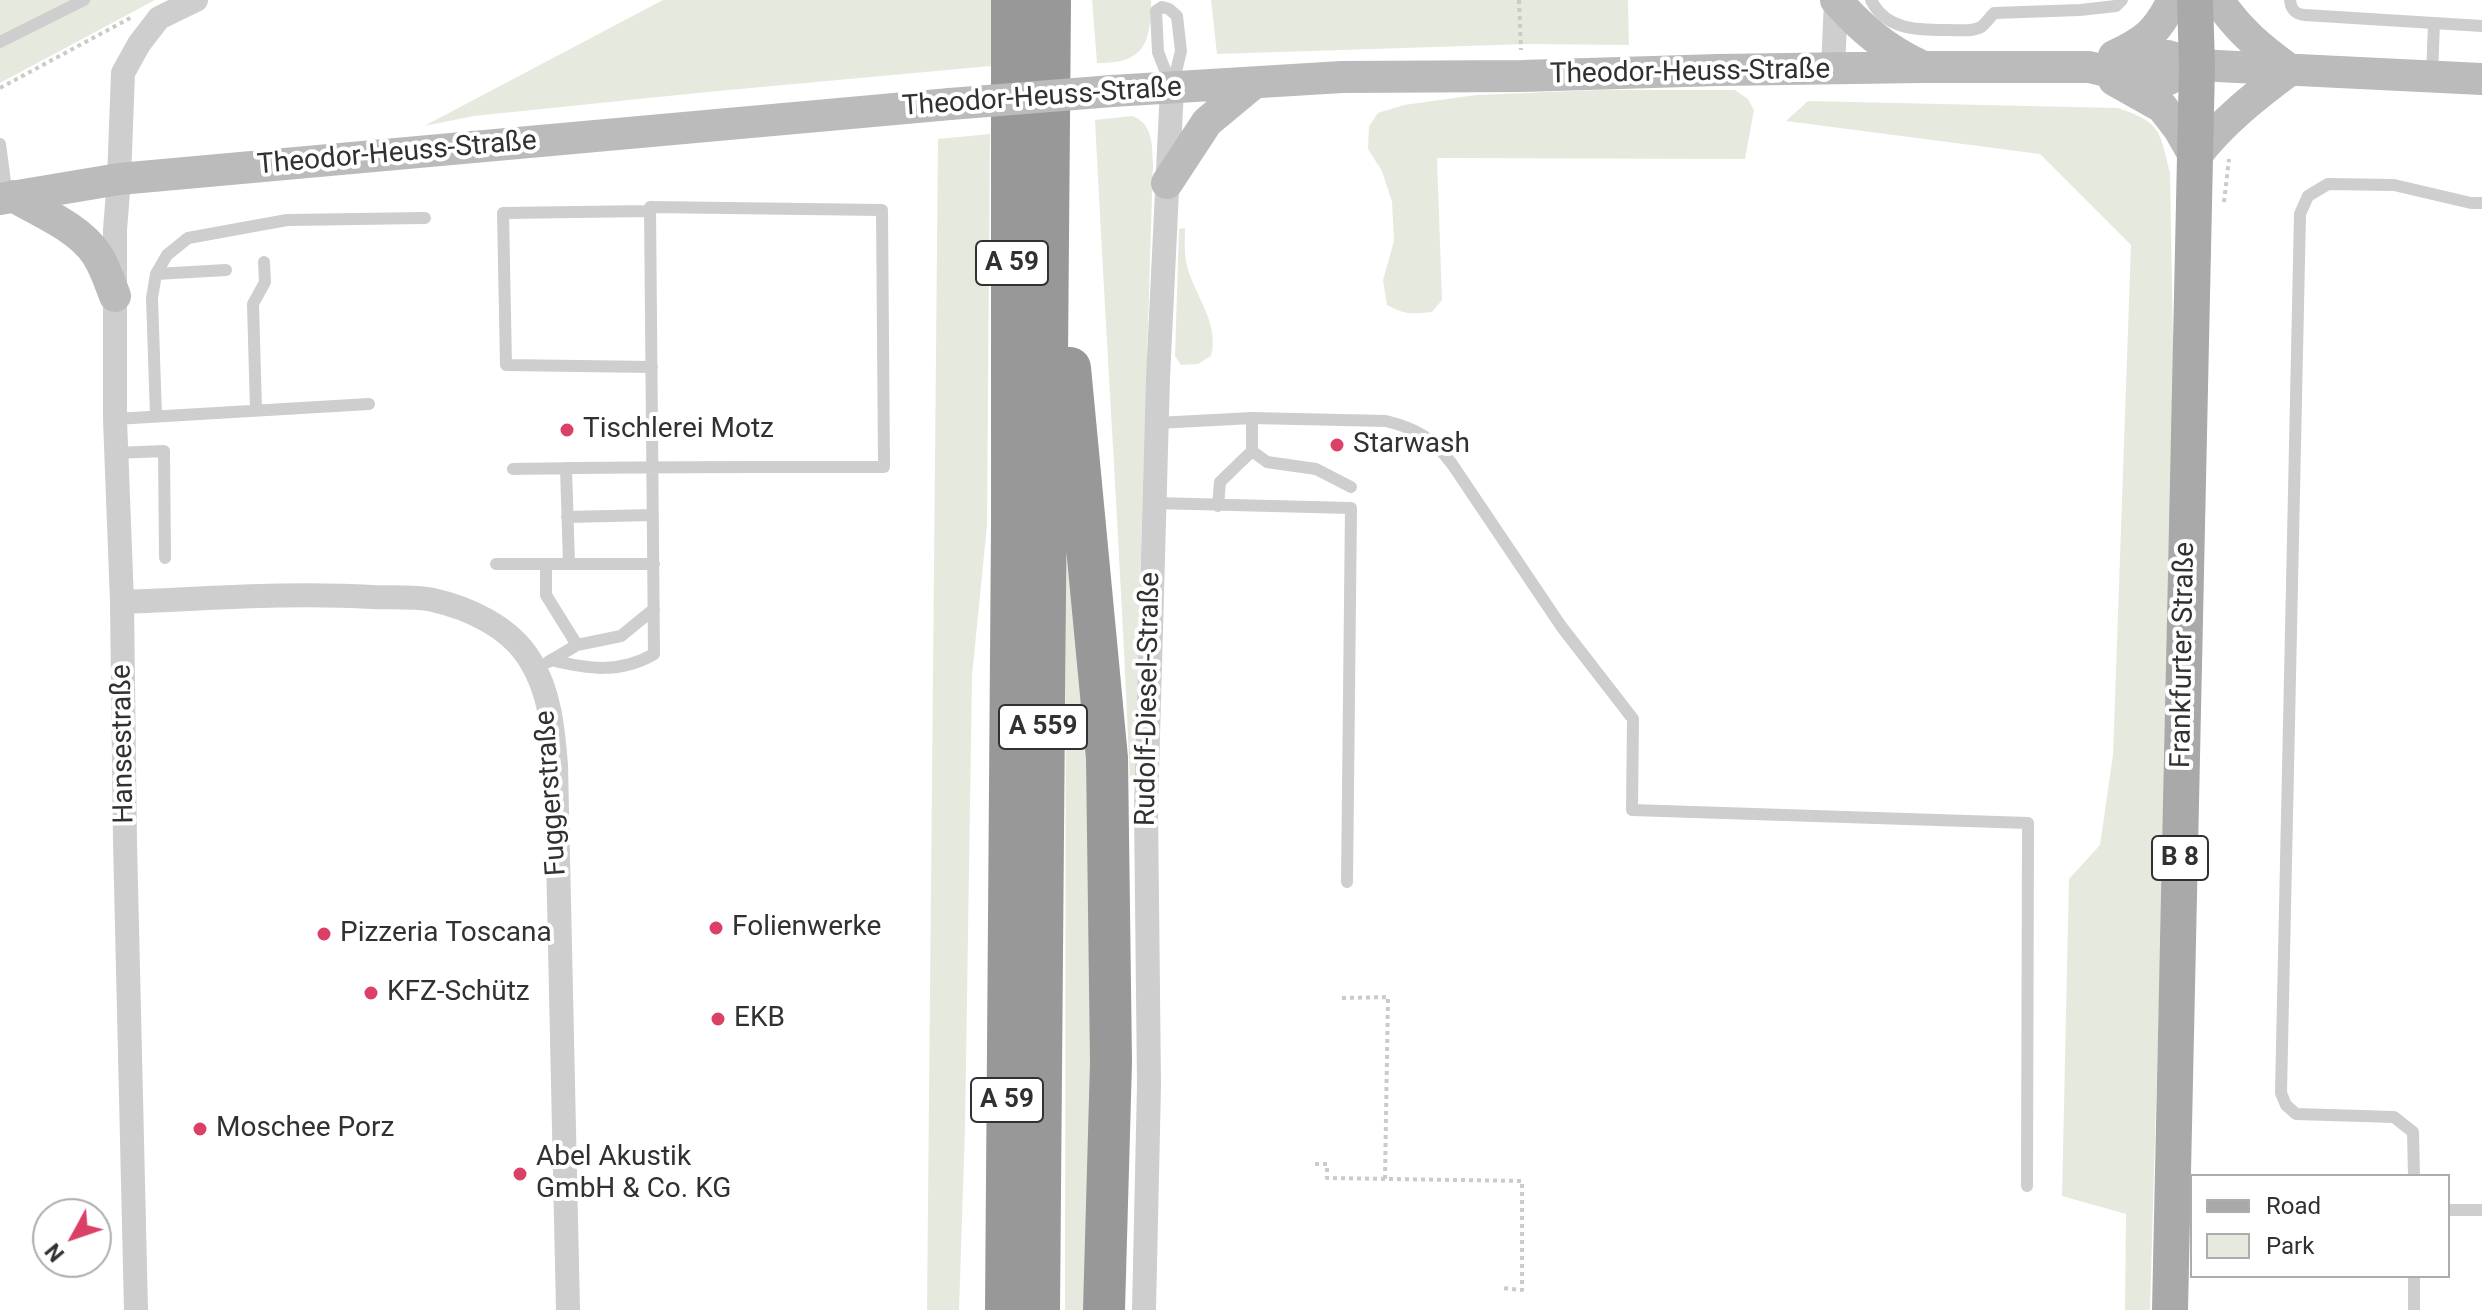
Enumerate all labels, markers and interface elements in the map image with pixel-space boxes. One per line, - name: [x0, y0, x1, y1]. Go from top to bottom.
- street label: Theodor-Heuss-Straße: [1550, 54, 1830, 92]
- street label: Theodor-Heuss-Straße: [901, 71, 1183, 125]
- street label: Theodor-Heuss-Straße: [256, 125, 538, 183]
- road number: A 59: [976, 241, 1048, 285]
- place label: Tischlerei Motz: [583, 413, 774, 447]
- marker: Tischlerei Motz: [558, 421, 576, 439]
- place label: Starwash: [1353, 428, 1470, 462]
- marker: Starwash: [1328, 436, 1346, 454]
- street label: Frankfurter Straße: [2165, 542, 2203, 768]
- street label: Rudolf-Diesel-Straße: [1130, 572, 1168, 826]
- street label: Hansestraße: [106, 664, 142, 824]
- road number: A 559: [999, 705, 1087, 749]
- street label: Fuggerstraße: [529, 709, 575, 877]
- road number: B 8: [2152, 836, 2208, 880]
- place label: Folienwerke: [732, 911, 881, 945]
- place label: Pizzeria Toscana: [340, 917, 552, 951]
- marker: Folienwerke: [707, 919, 725, 937]
- marker: Pizzeria Toscana: [315, 925, 333, 943]
- place label: KFZ-Schütz: [387, 976, 530, 1010]
- marker: KFZ-Schütz: [362, 984, 380, 1002]
- place label: EKB: [734, 1002, 785, 1036]
- marker: EKB: [709, 1010, 727, 1028]
- road number: A 59: [971, 1078, 1043, 1122]
- place label: Moschee Porz: [216, 1112, 394, 1146]
- marker: Moschee Porz: [191, 1120, 209, 1138]
- place label: Abel Akustik GmbH & Co. KG: [536, 1141, 731, 1207]
- marker: Abel Akustik GmbH & Co. KG: [511, 1165, 529, 1183]
- legend: [2190, 1174, 2450, 1278]
- text: Road: [2266, 1192, 2321, 1220]
- north arrow: [32, 1198, 112, 1278]
- text: Park: [2266, 1232, 2314, 1260]
- text: N: [40, 1238, 69, 1266]

